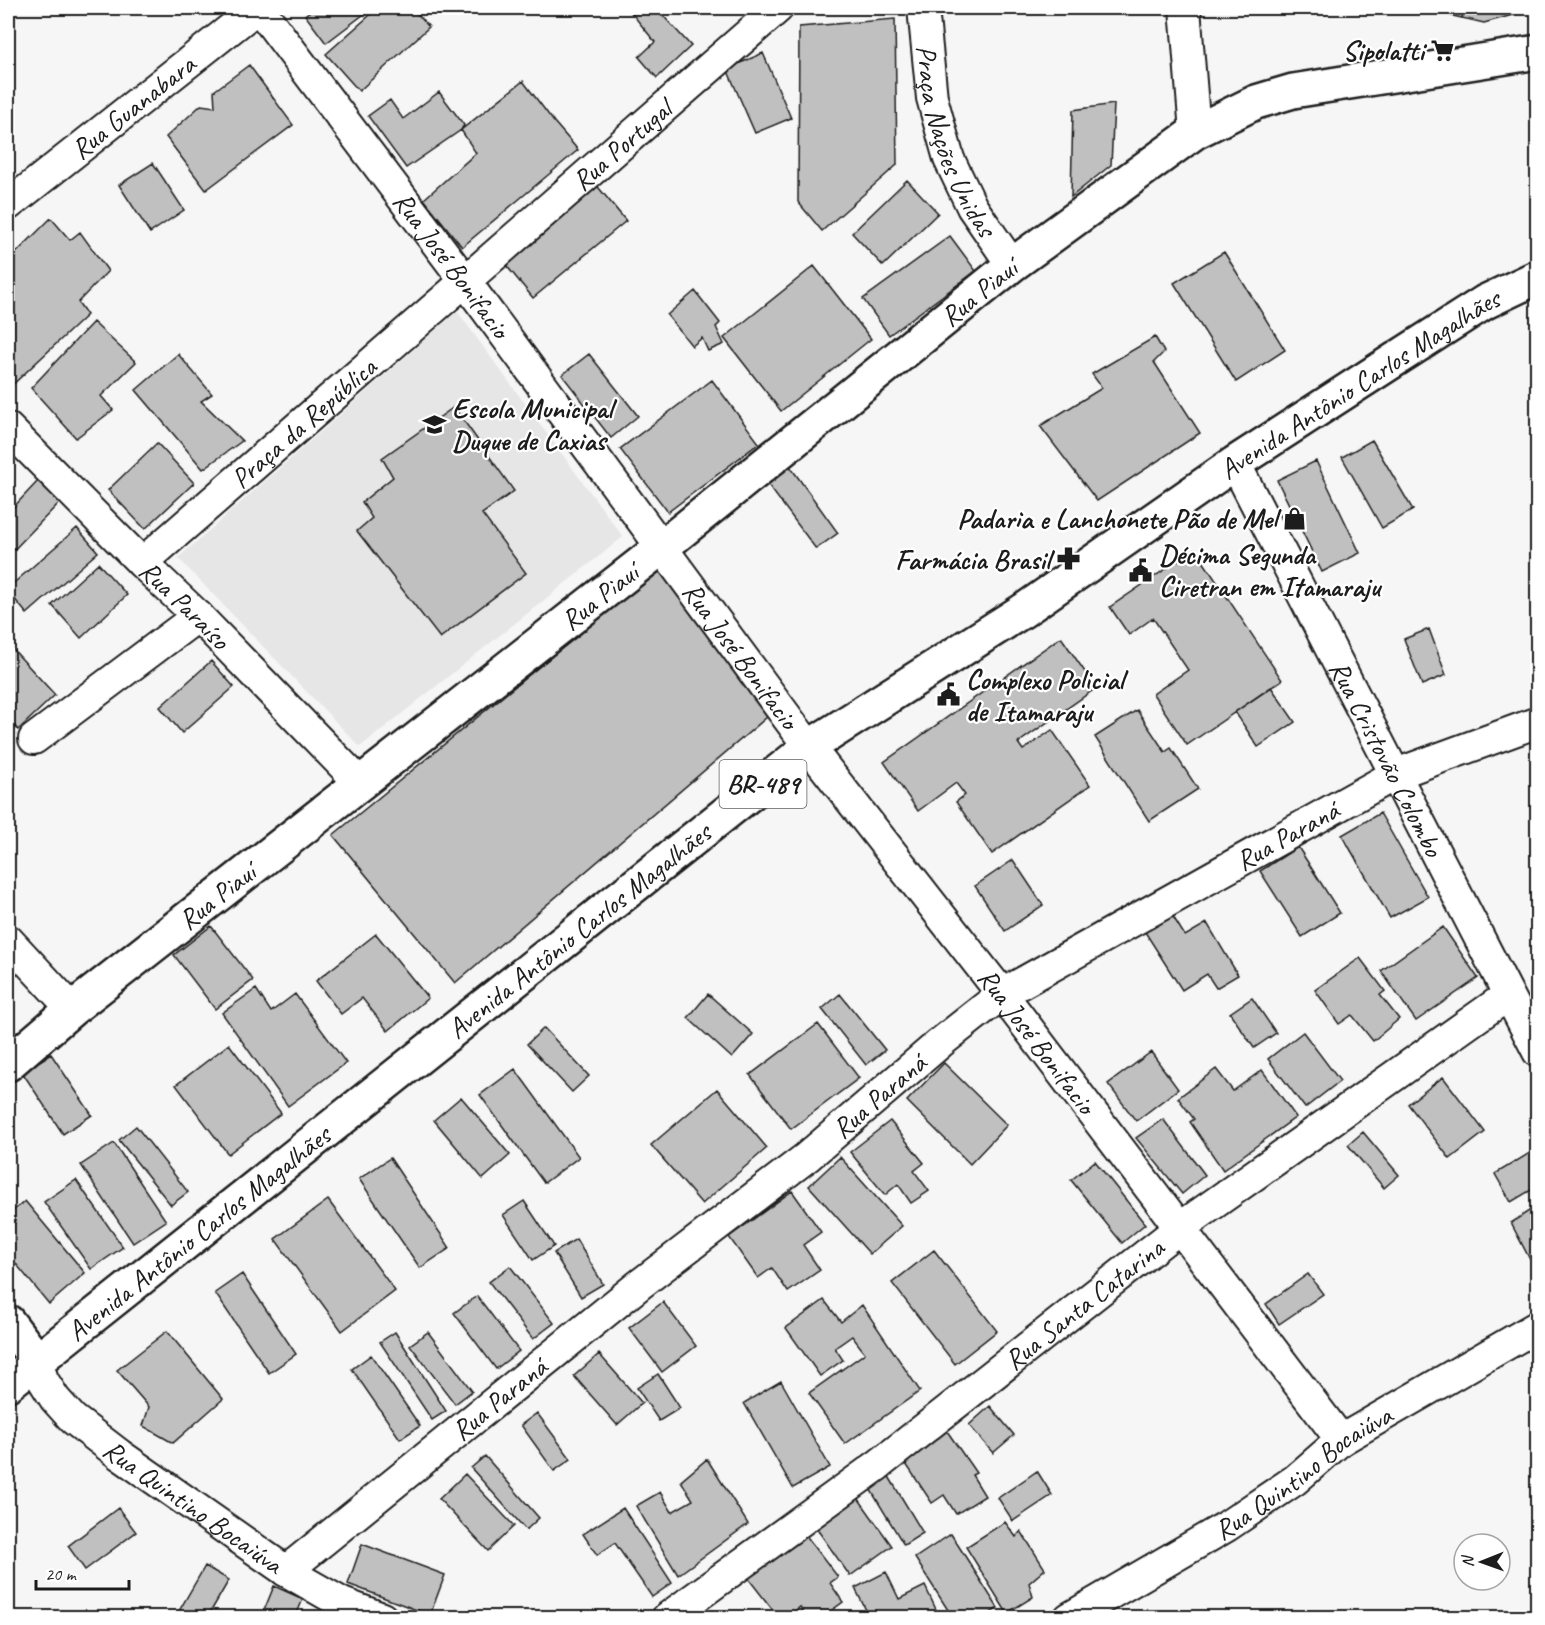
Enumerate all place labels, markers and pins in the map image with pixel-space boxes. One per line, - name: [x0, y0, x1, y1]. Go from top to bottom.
- place label: Sipolatti: [1342, 33, 1428, 68]
- supermarket icon: Sipolatti: [1429, 37, 1455, 63]
- place label: Escola Municipal Duque de Caxias: [452, 391, 618, 458]
- school or university icon: Escola Municipal Duque de Caxias: [421, 411, 447, 437]
- place label: Padaria e Lanchonete Pão de Mel: [957, 501, 1282, 536]
- shop icon: Padaria e Lanchonete Pão de Mel: [1282, 505, 1308, 531]
- place label: Décima Segunda Ciretran em Itamaraju: [1159, 537, 1383, 604]
- place label: Farmácia Brasil: [895, 542, 1056, 577]
- pharmacy icon: Farmácia Brasil: [1055, 546, 1081, 572]
- public building icon: Décima Segunda Ciretran em Itamaraju: [1128, 557, 1154, 583]
- place label: Complexo Policial de Itamaraju: [966, 662, 1129, 729]
- public building icon: Complexo Policial de Itamaraju: [935, 682, 961, 708]

